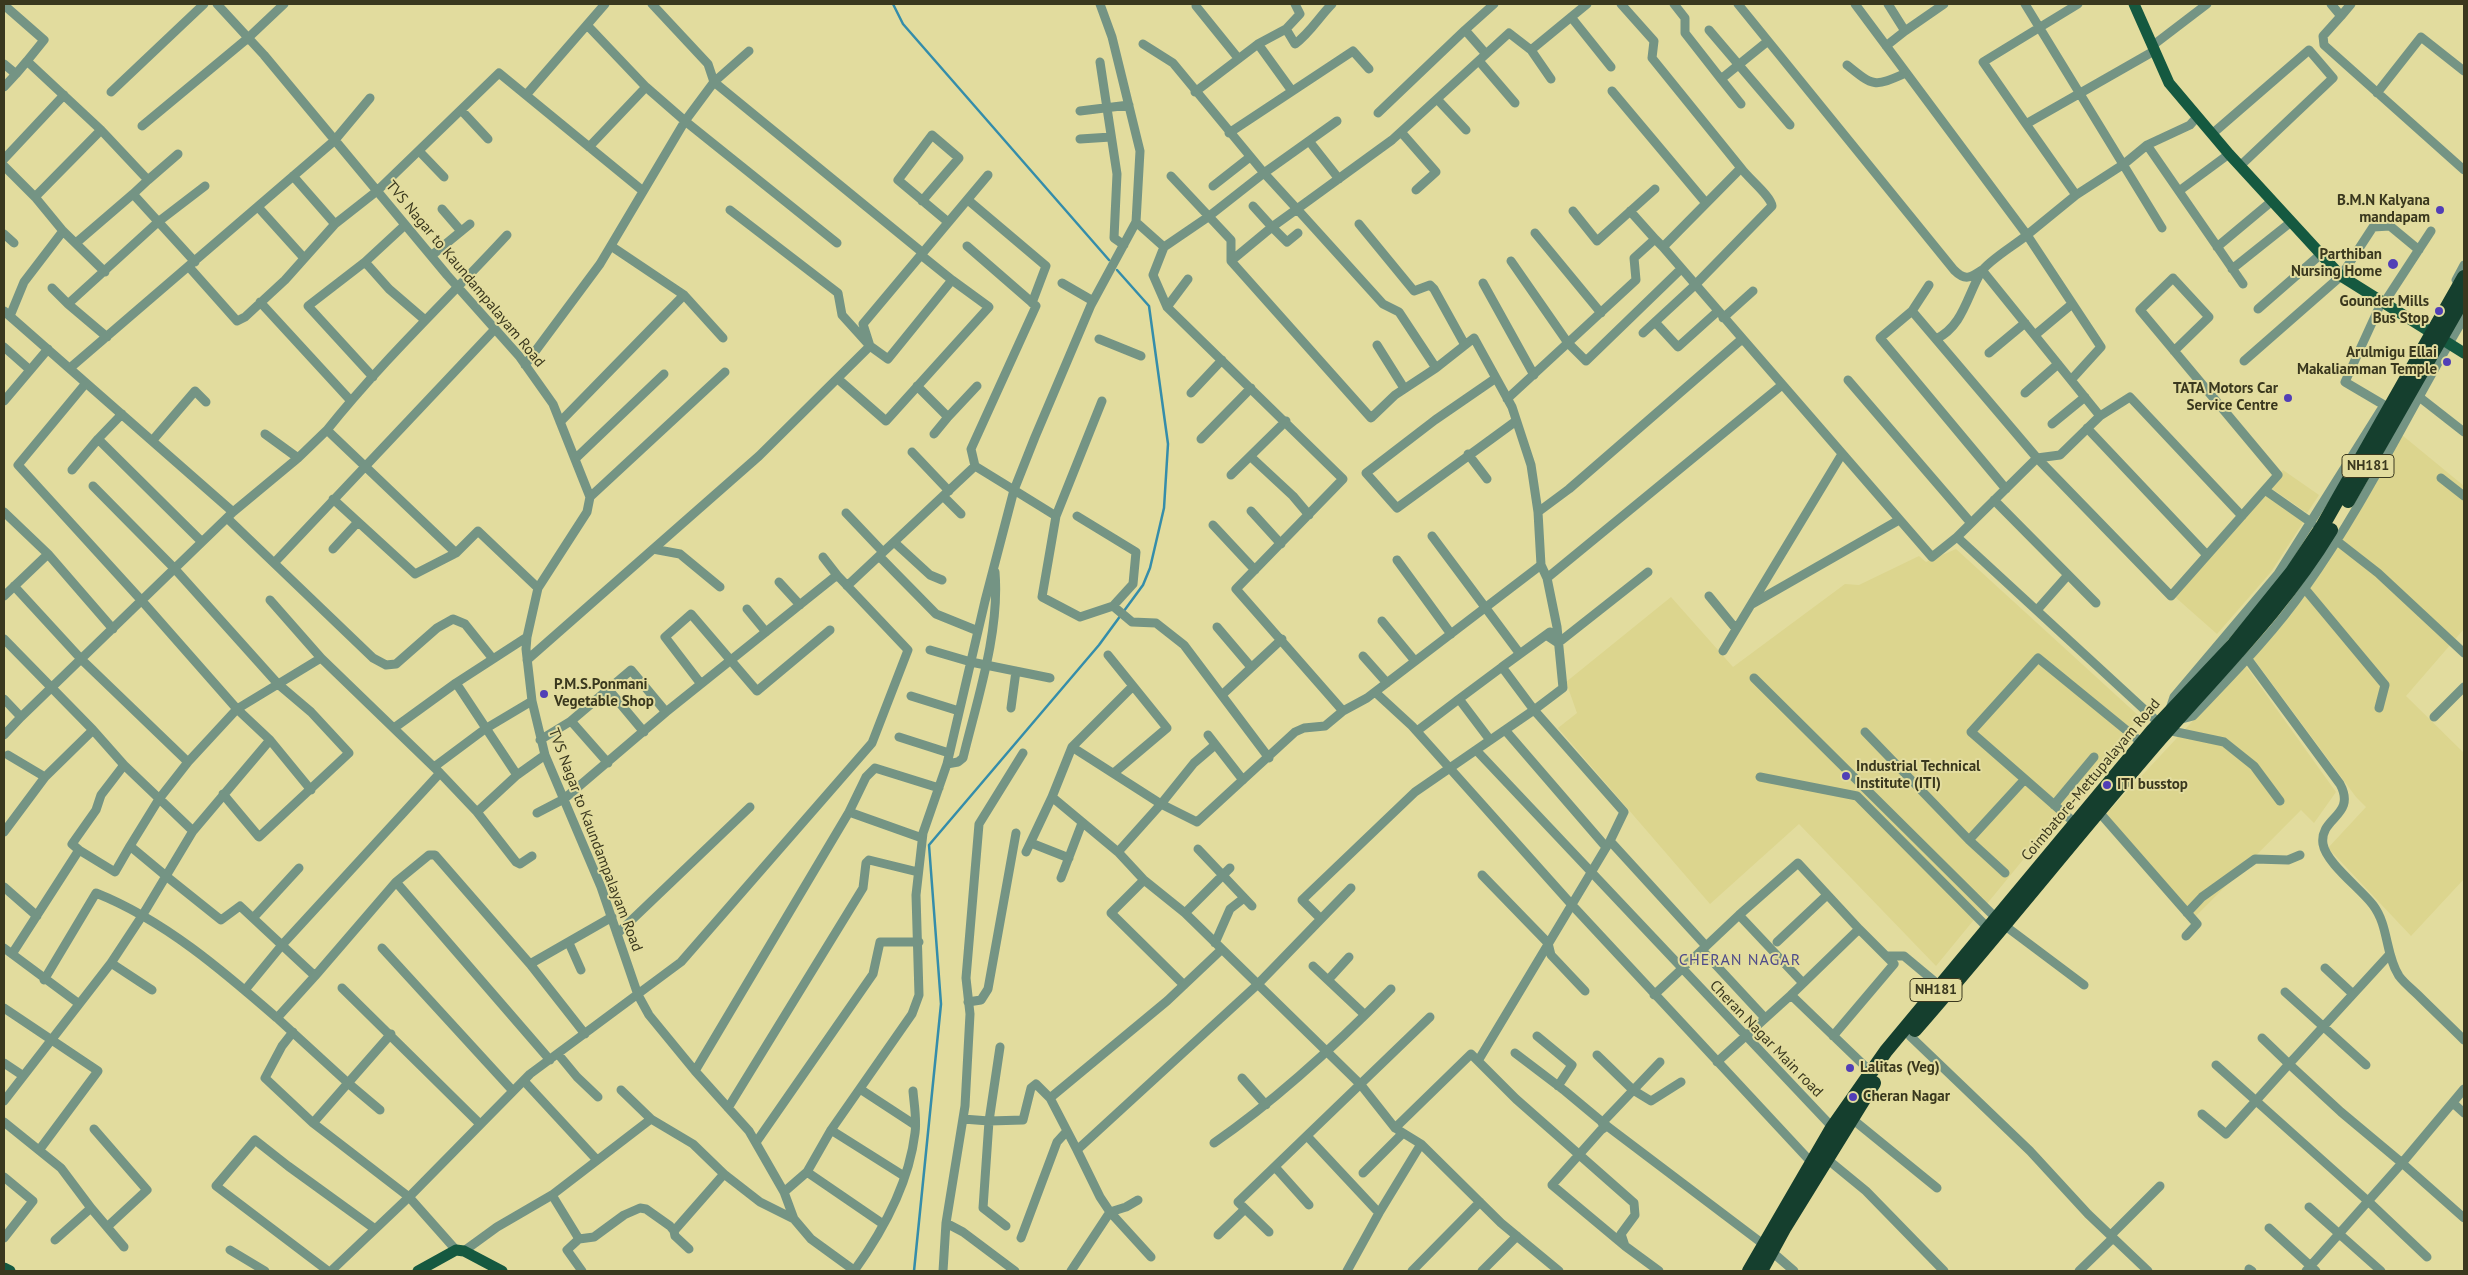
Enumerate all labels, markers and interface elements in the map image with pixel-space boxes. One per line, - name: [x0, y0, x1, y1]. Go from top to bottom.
- street label: TVS Nagar to Kaundampalayam Road: [382, 177, 548, 371]
- place label: B.M.N Kalyana mandapam: [2337, 192, 2430, 227]
- marker: B.M.N Kalyana mandapam: [2434, 204, 2446, 216]
- place label: Parthiban Nursing Home: [2291, 246, 2382, 281]
- marker: Parthiban Nursing Home: [2386, 257, 2400, 271]
- place label: Gounder Mills Bus Stop: [2340, 293, 2429, 328]
- marker: Gounder Mills Bus Stop: [2433, 305, 2445, 317]
- place label: Arulmigu Ellai Makaliamman Temple: [2297, 344, 2437, 379]
- marker: Arulmigu Ellai Makaliamman Temple: [2441, 356, 2453, 368]
- place label: TATA Motors Car Service Centre: [2173, 380, 2278, 415]
- marker: TATA Motors Car Service Centre: [2282, 392, 2294, 404]
- road number: NH181: [2342, 454, 2394, 478]
- place label: P.M.S.Ponmani Vegetable Shop: [554, 676, 654, 711]
- marker: P.M.S.Ponmani Vegetable Shop: [538, 688, 550, 700]
- street label: Coimbatore-Mettupalayam Road: [2018, 695, 2164, 865]
- street label: TVS Nagar to Kaundampalayam Road: [544, 726, 646, 954]
- place label: Industrial Technical Institute (ITI): [1856, 758, 1980, 793]
- marker: Industrial Technical Institute (ITI): [1840, 770, 1852, 782]
- place label: ITI busstop: [2117, 776, 2188, 794]
- marker: ITI busstop: [2101, 779, 2113, 791]
- district label: CHERAN NAGAR: [1677, 950, 1803, 970]
- street label: Cheran Nagar Main road: [1706, 977, 1826, 1101]
- road number: NH181: [1910, 978, 1962, 1002]
- place label: Lalitas (Veg): [1860, 1059, 1940, 1077]
- marker: Lalitas (Veg): [1844, 1062, 1856, 1074]
- place label: Cheran Nagar: [1863, 1088, 1950, 1106]
- marker: Cheran Nagar: [1847, 1091, 1859, 1103]

